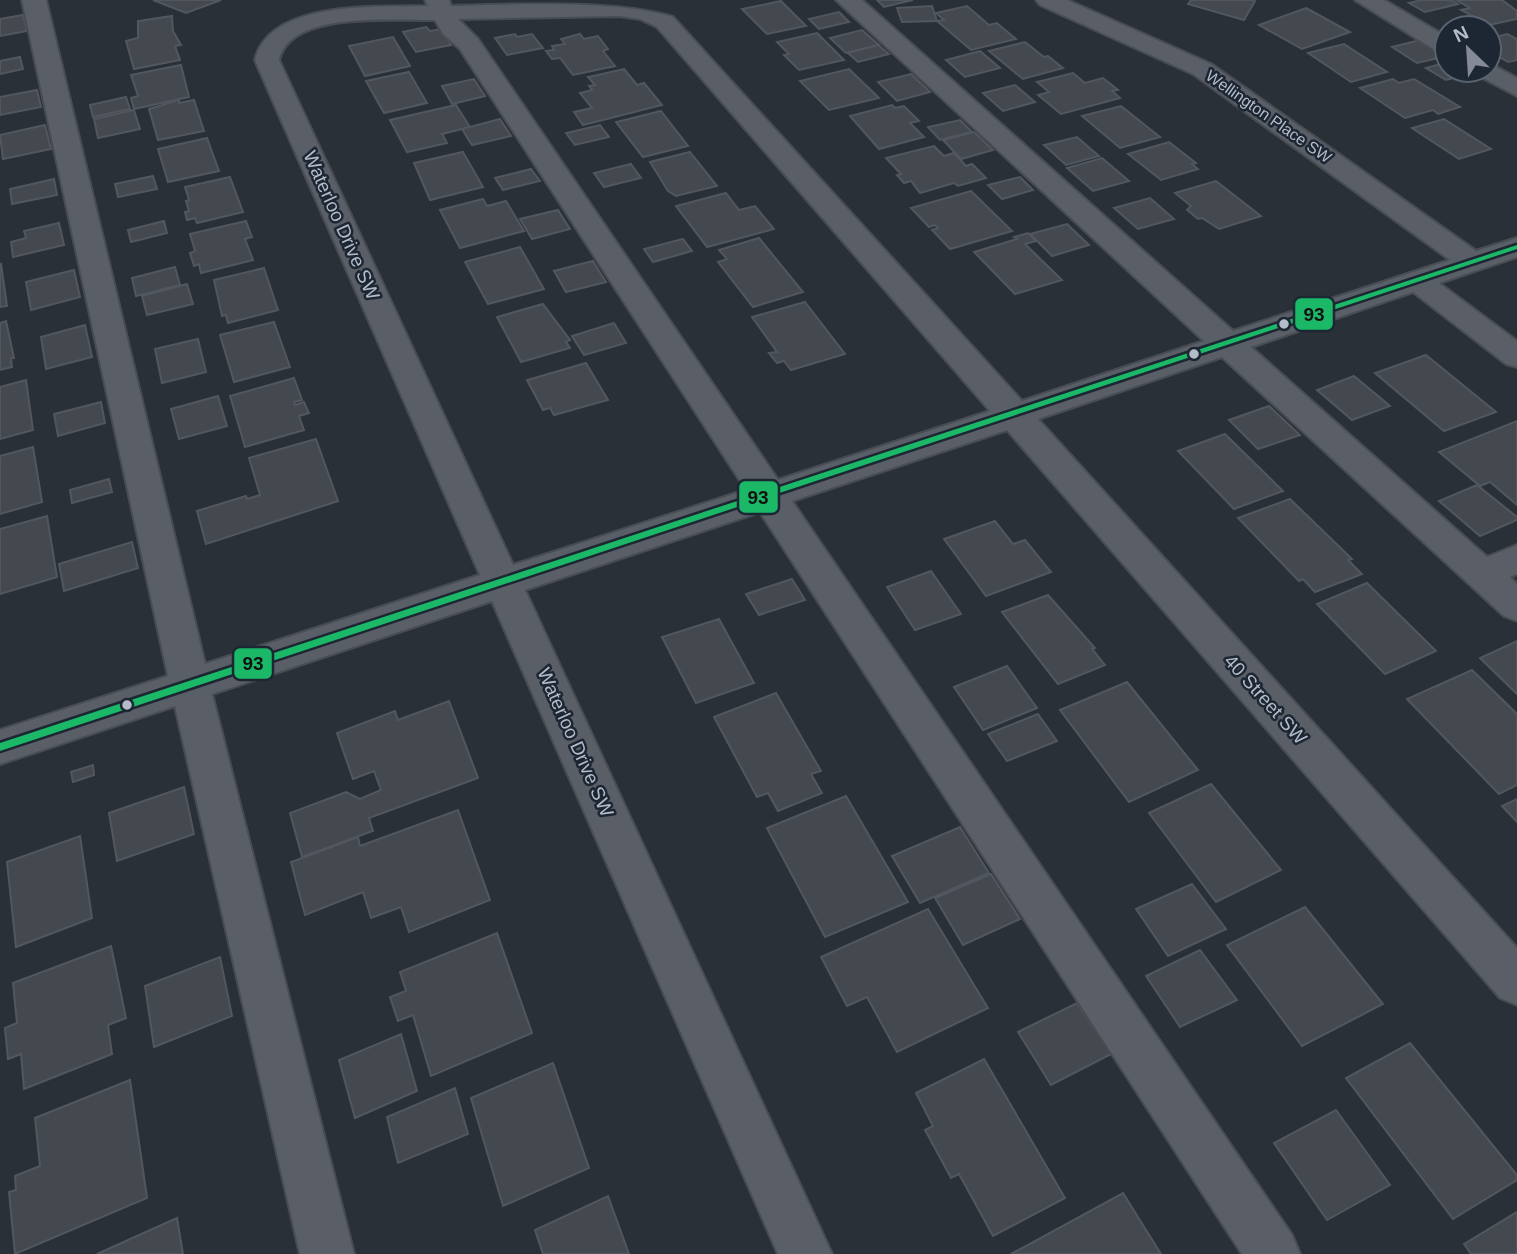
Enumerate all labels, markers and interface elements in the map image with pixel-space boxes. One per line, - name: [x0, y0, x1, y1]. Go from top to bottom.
- north arrow: [1433, 14, 1503, 84]
- text: N: [1450, 22, 1472, 46]
- street label: Wellington Place SW: [1203, 67, 1335, 167]
- street label: Waterloo Drive SW: [299, 147, 384, 303]
- line badge: 93: [1294, 297, 1334, 331]
- text: 93: [1303, 304, 1325, 325]
- unlabelled marker: [1277, 317, 1291, 331]
- unlabelled marker: [1187, 347, 1201, 361]
- line badge: 93: [738, 480, 779, 514]
- text: 93: [747, 487, 769, 508]
- line badge: 93: [233, 647, 273, 680]
- street label: 40 Street SW: [1220, 650, 1311, 748]
- text: 93: [242, 653, 264, 674]
- street label: Waterloo Drive SW: [533, 664, 618, 820]
- unlabelled marker: [120, 698, 134, 712]

